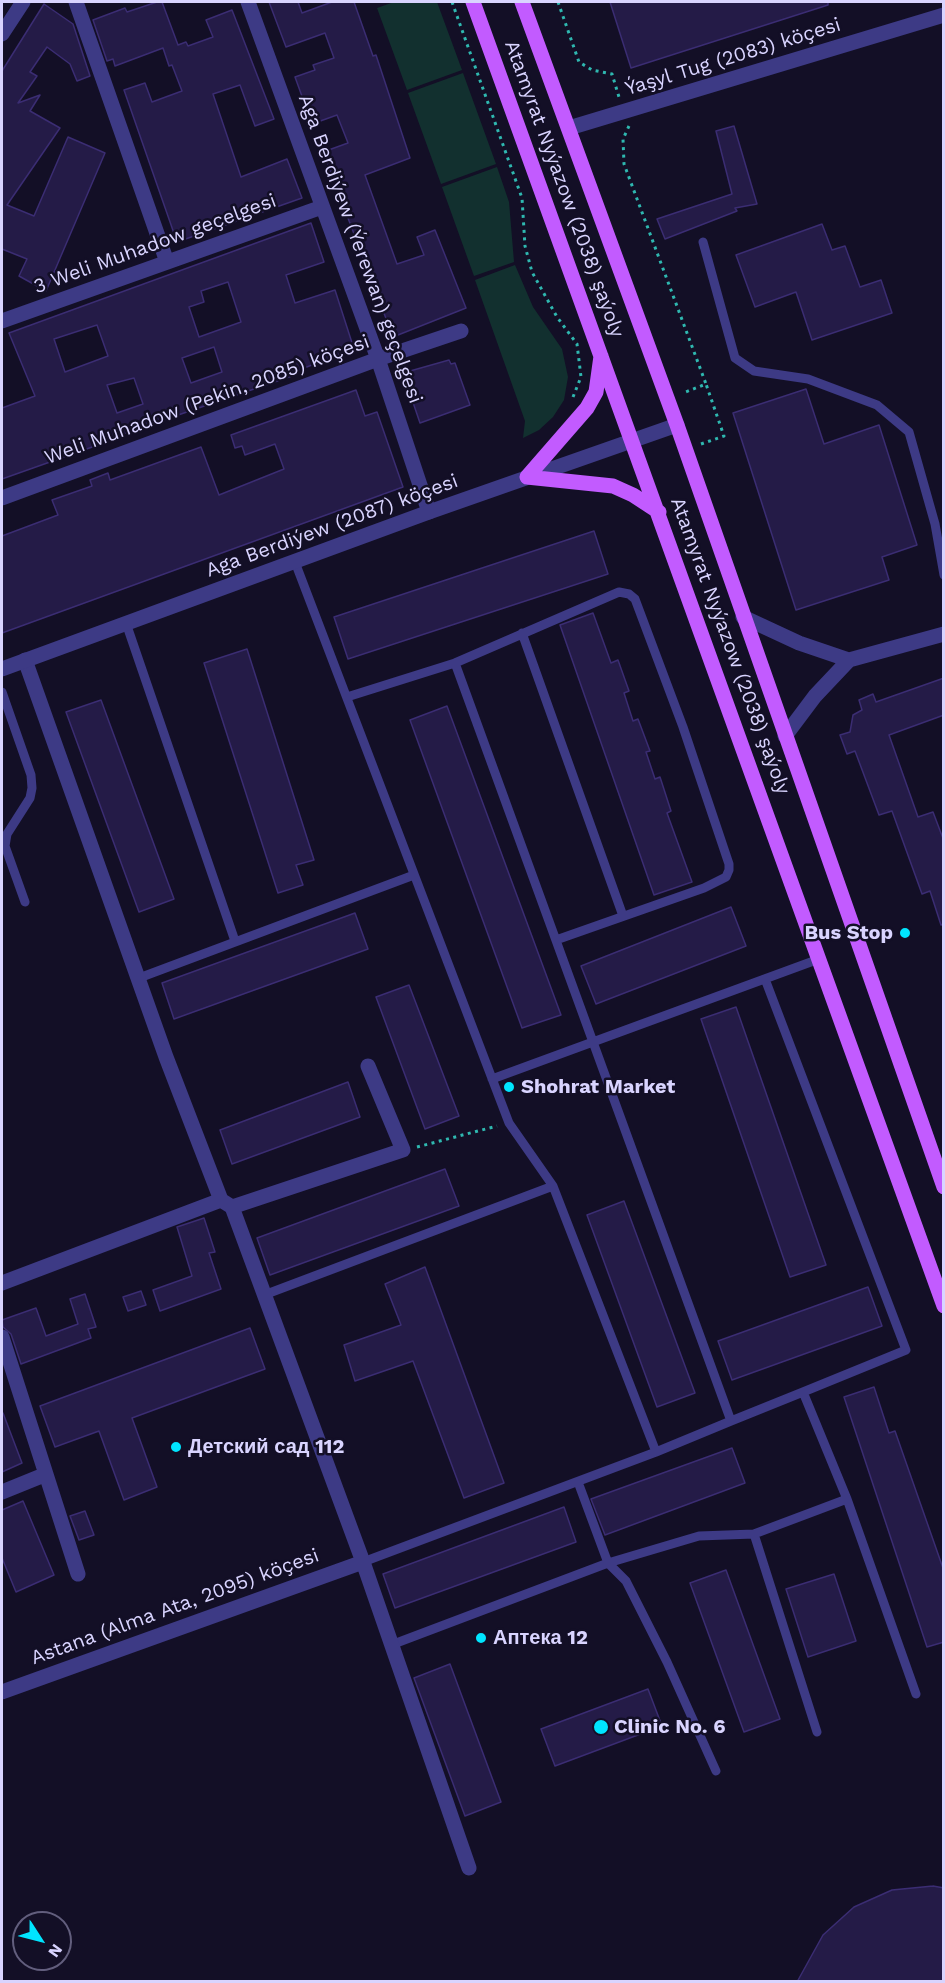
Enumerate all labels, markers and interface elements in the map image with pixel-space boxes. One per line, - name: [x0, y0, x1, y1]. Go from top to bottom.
- street label: Ýaşyl Tug (2083) köçesi: [622, 13, 844, 101]
- street label: Atamyrat Nyýazow (2038) şaýoly: [499, 37, 629, 341]
- street label: Aga Berdiýew (Ýerewan) geçelgesi: [293, 91, 427, 407]
- street label: 3 Weli Muhadow geçelgesi: [30, 189, 280, 299]
- street label: Weli Muhadow (Pekin, 2085) köçesi: [41, 330, 373, 470]
- street label: Aga Berdiýew (2087) köçesi: [203, 469, 461, 583]
- street label: Atamyrat Nyýazow (2038) şaýoly: [665, 494, 795, 798]
- place label: Bus Stop: [804, 921, 893, 945]
- marker: Bus Stop: [898, 926, 912, 940]
- place label: Shohrat Market: [521, 1075, 675, 1099]
- marker: Shohrat Market: [502, 1080, 516, 1094]
- place label: Детский сад 112: [188, 1435, 344, 1459]
- marker: Детский сад 112: [169, 1440, 183, 1454]
- street label: Astana (Alma Ata, 2095) köçesi: [28, 1544, 322, 1670]
- place label: Аптека 12: [493, 1626, 588, 1650]
- marker: Аптека 12: [474, 1631, 488, 1645]
- place label: Clinic No. 6: [614, 1715, 726, 1739]
- marker: Clinic No. 6: [592, 1718, 610, 1736]
- north arrow: [12, 1911, 72, 1971]
- text: N: [44, 1940, 67, 1961]

